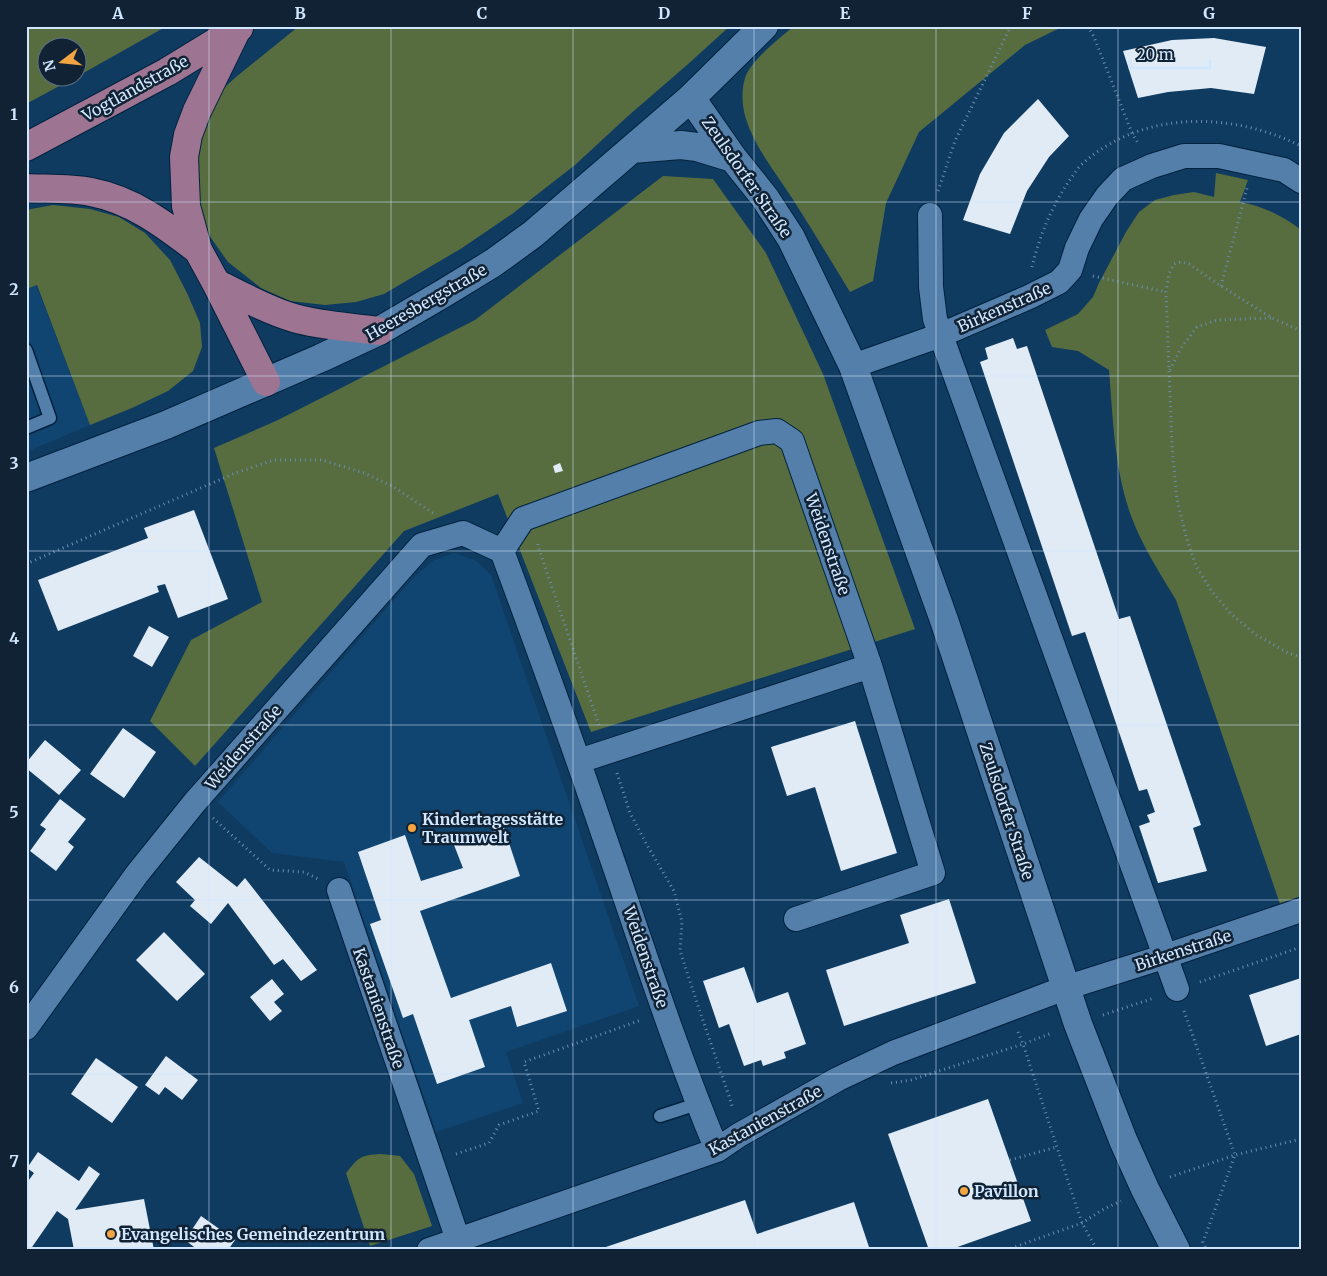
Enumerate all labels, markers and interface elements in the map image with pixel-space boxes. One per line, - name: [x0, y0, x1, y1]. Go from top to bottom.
- text: A: [111, 3, 124, 23]
- text: B: [294, 3, 306, 23]
- text: C: [477, 3, 487, 23]
- text: D: [658, 3, 670, 23]
- text: E: [840, 3, 851, 23]
- text: F: [1022, 3, 1032, 23]
- text: G: [1203, 3, 1215, 23]
- north arrow: [38, 38, 88, 88]
- scale bar: [1130, 38, 1210, 70]
- text: 20 m: [1137, 45, 1174, 64]
- street label: Vogtlandstraße: [78, 51, 191, 126]
- text: N: [39, 58, 60, 73]
- text: 1: [10, 104, 18, 124]
- street label: Zeulsdorfer Straße: [698, 113, 796, 241]
- street label: Heeresbergstraße: [362, 259, 490, 345]
- street label: Birkenstraße: [954, 277, 1054, 337]
- text: 2: [9, 279, 19, 299]
- text: 3: [9, 453, 19, 473]
- street label: Weidenstraße: [801, 490, 855, 597]
- text: 4: [9, 628, 19, 648]
- street label: Weidenstraße: [200, 700, 285, 794]
- street label: Zeulsdorfer Straße: [975, 740, 1039, 882]
- text: 5: [9, 802, 19, 822]
- place label: Kindertagesstätte Traumwelt: [422, 809, 564, 847]
- marker: Kindertagesstätte Traumwelt: [406, 822, 418, 834]
- street label: Weidenstraße: [619, 903, 673, 1010]
- street label: Birkenstraße: [1132, 925, 1234, 975]
- street label: Kastanienstraße: [349, 945, 409, 1071]
- text: 6: [9, 977, 19, 997]
- street label: Kastanienstraße: [705, 1081, 825, 1159]
- text: 7: [9, 1151, 19, 1171]
- place label: Pavillon: [974, 1181, 1039, 1201]
- marker: Pavillon: [958, 1185, 970, 1197]
- place label: Evangelisches Gemeindezentrum: [121, 1224, 385, 1244]
- marker: Evangelisches Gemeindezentrum: [105, 1228, 117, 1240]

